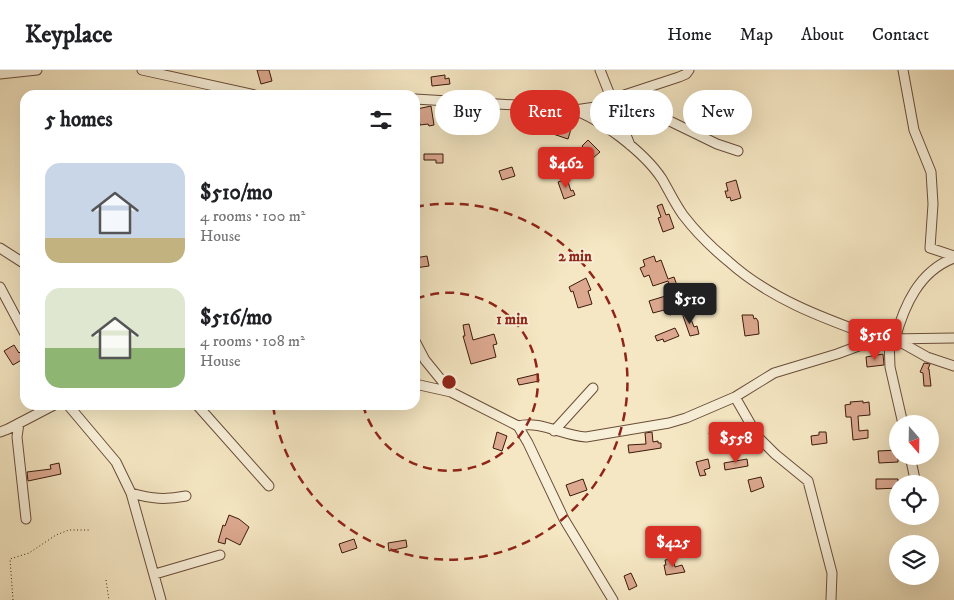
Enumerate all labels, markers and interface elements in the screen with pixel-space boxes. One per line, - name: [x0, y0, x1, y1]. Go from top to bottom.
- text: Keyplace: [25, 20, 113, 50]
- text: Home: [667, 24, 712, 46]
- text: Map: [740, 24, 773, 46]
- text: About: [801, 24, 844, 46]
- text: Contact: [872, 24, 929, 46]
- chip: Buy: [435, 90, 500, 135]
- chip: Rent: [510, 90, 580, 135]
- chip: Filters: [590, 90, 673, 135]
- chip: New: [683, 90, 752, 135]
- icon: filters: [367, 106, 395, 134]
- text: 5 homes: [45, 107, 113, 133]
- pin: $462: [536, 146, 596, 189]
- text: $462: [549, 153, 583, 173]
- text: $510/mo: [200, 180, 272, 206]
- icon: home: [85, 183, 145, 243]
- text: 4 rooms · 100 m²: [200, 206, 305, 226]
- text: House: [200, 226, 241, 246]
- text: 2 min: [558, 247, 592, 266]
- pin: $510: [660, 282, 720, 325]
- text: $510: [674, 289, 706, 309]
- text: $516/mo: [200, 305, 272, 331]
- icon: home: [85, 308, 145, 368]
- text: 1 min: [496, 310, 528, 329]
- pin: $516: [845, 318, 905, 361]
- text: $516: [860, 325, 890, 345]
- text: 4 rooms · 108 m²: [200, 331, 305, 351]
- text: House: [200, 351, 241, 371]
- centre of rings: [440, 373, 458, 391]
- north arrow: [889, 415, 939, 465]
- map controls: [889, 415, 939, 585]
- pin: $558: [706, 422, 766, 464]
- text: $558: [720, 428, 752, 448]
- button: locate: [889, 475, 939, 525]
- pin: $425: [643, 526, 703, 568]
- text: $425: [656, 532, 690, 552]
- button: layers: [889, 535, 939, 585]

